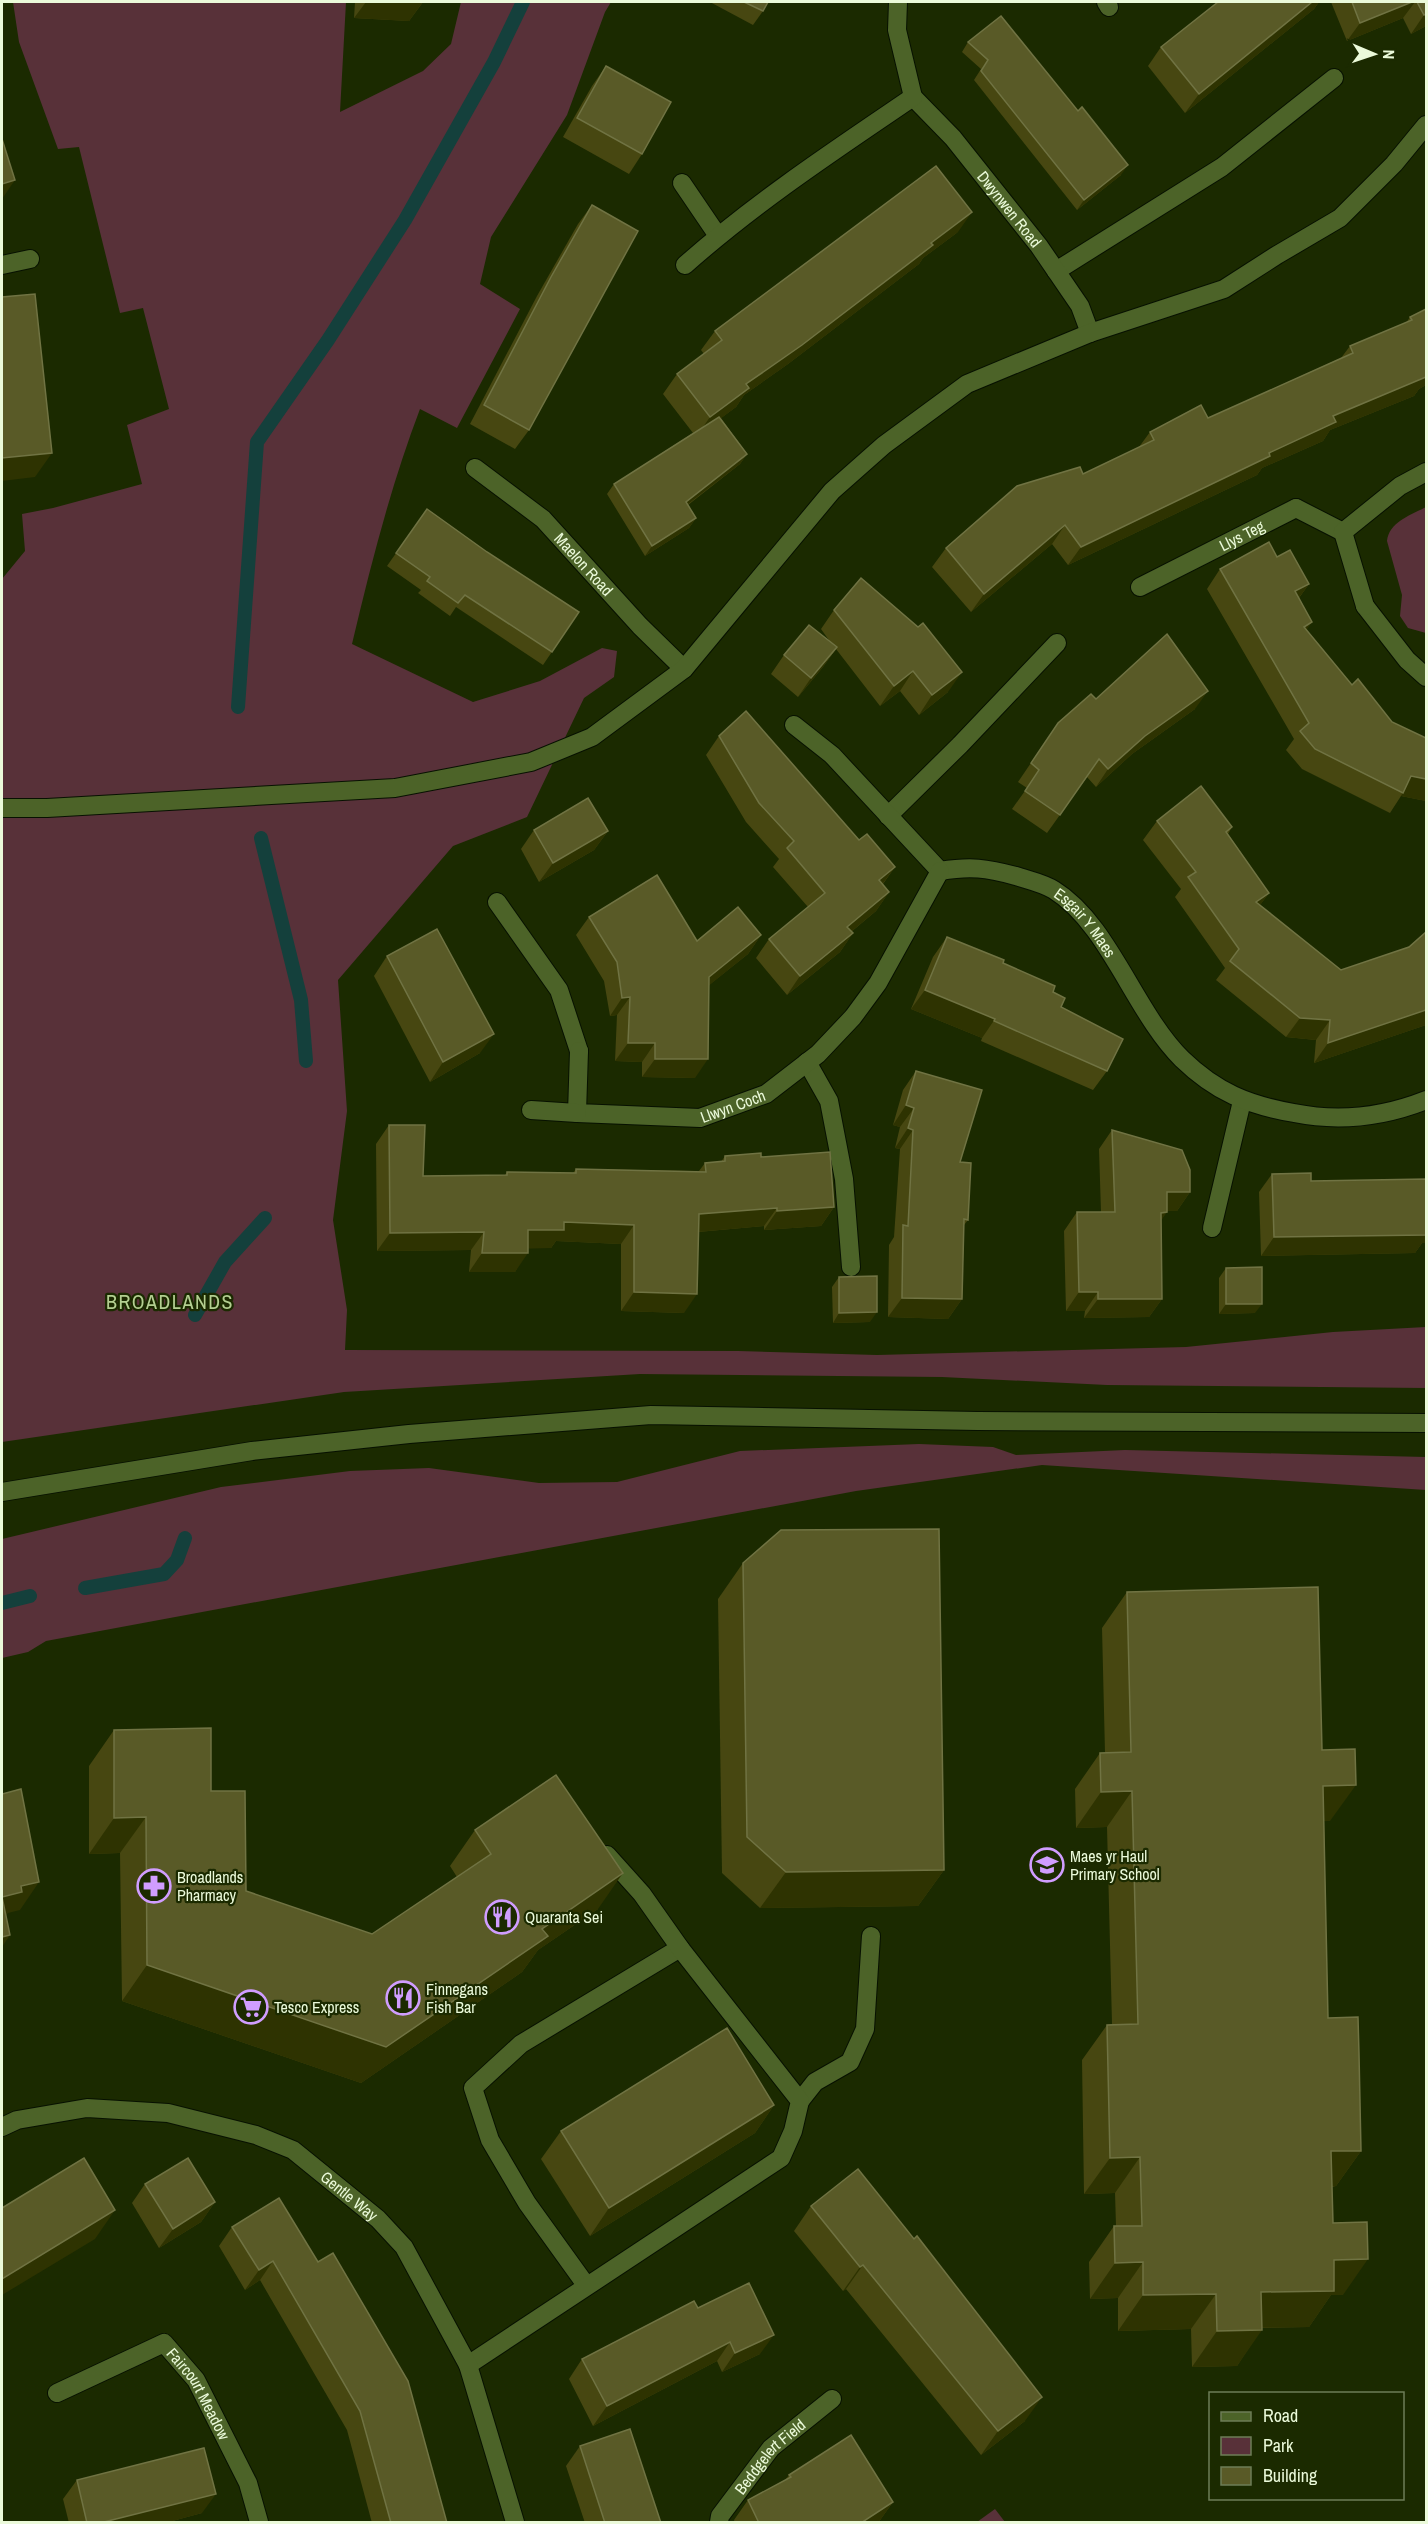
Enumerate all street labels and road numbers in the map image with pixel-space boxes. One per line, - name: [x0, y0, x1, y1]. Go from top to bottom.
- street label: Dwynwen Road: [972, 166, 1047, 252]
- street label: Llys Teg: [1215, 515, 1269, 556]
- street label: Maelon Road: [550, 528, 618, 601]
- street label: Esgair Y Maes: [1050, 882, 1121, 961]
- street label: Llwyn Coch: [697, 1084, 768, 1128]
- street label: Gentle Way: [316, 2166, 383, 2226]
- street label: Faircourt Meadow: [162, 2343, 236, 2444]
- street label: Beddgelert Field: [729, 2414, 810, 2499]

